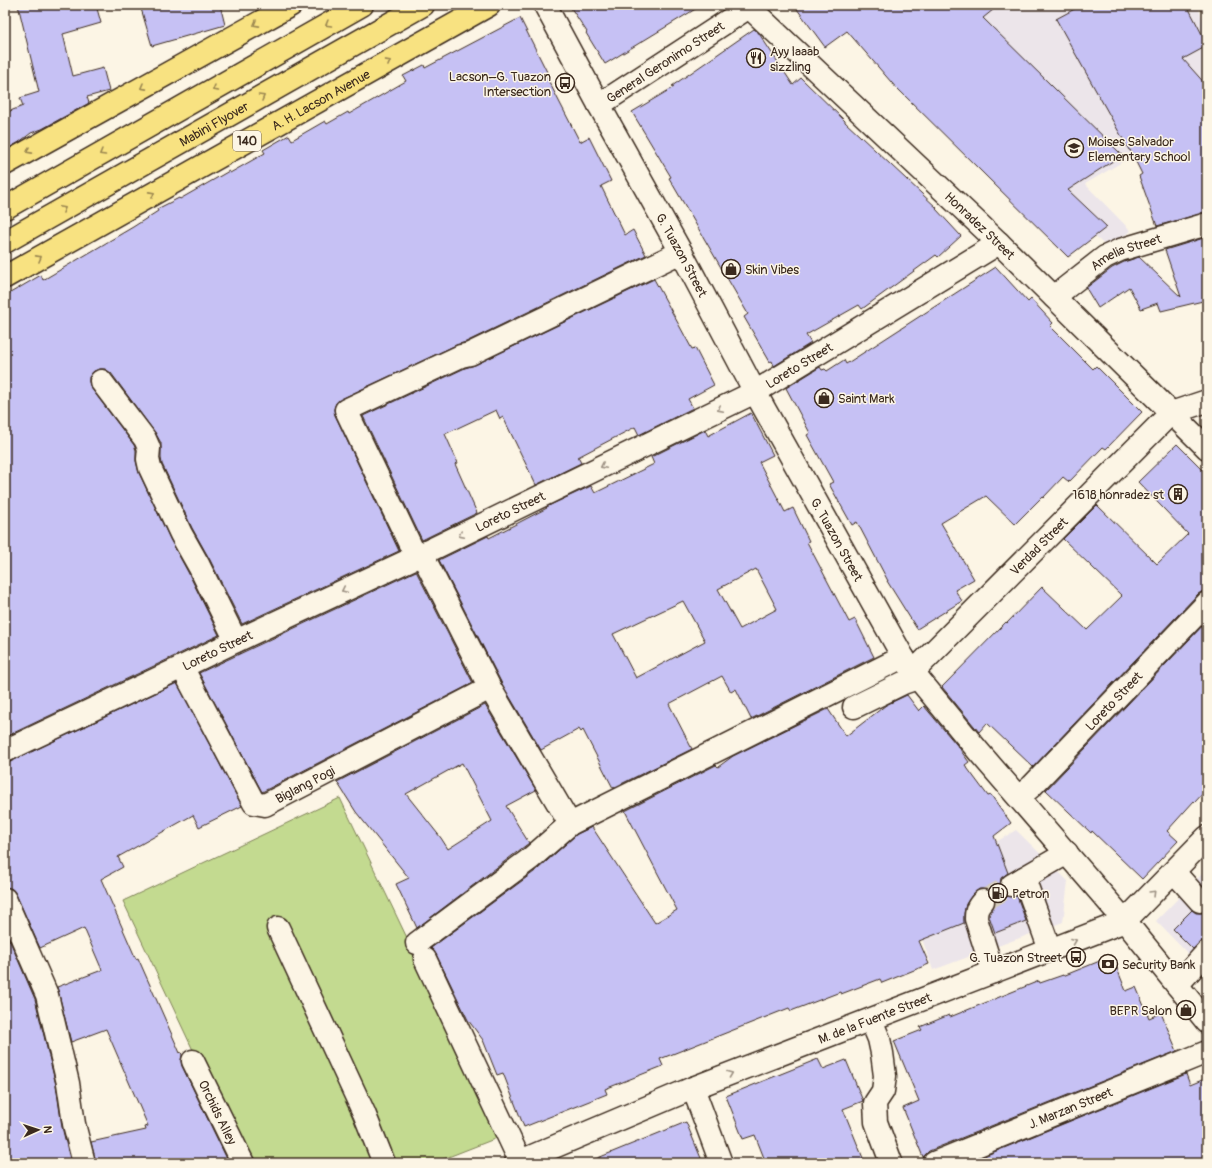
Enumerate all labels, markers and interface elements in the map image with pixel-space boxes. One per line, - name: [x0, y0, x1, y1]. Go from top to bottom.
- street label: General Geronimo Street: [604, 18, 728, 107]
- one-way arrow: [253, 19, 261, 27]
- one-way arrow: [325, 20, 332, 27]
- place label: Ayy laaab sizzling: [770, 44, 819, 75]
- restaurant icon: Ayy laaab sizzling: [745, 47, 767, 69]
- one-way arrow: [384, 60, 391, 67]
- street label: A. H. Lacson Avenue: [269, 66, 374, 135]
- place label: Lacson–G. Tuazon Intersection: [449, 69, 551, 100]
- bus stop icon: Lacson–G. Tuazon Intersection: [554, 72, 576, 94]
- one-way arrow: [140, 83, 147, 90]
- one-way arrow: [212, 84, 219, 91]
- one-way arrow: [258, 94, 265, 101]
- street label: Mabini Flyover: [177, 98, 252, 150]
- road number: 140: [233, 131, 261, 151]
- place label: Moises Salvador Elementary School: [1088, 134, 1191, 165]
- school or university icon: Moises Salvador Elementary School: [1063, 137, 1085, 159]
- one-way arrow: [26, 146, 33, 153]
- one-way arrow: [99, 149, 106, 156]
- street label: Honradez Street: [941, 189, 1018, 264]
- one-way arrow: [148, 192, 155, 199]
- one-way arrow: [59, 206, 67, 214]
- street label: G. Tuazon Street: [652, 211, 711, 301]
- street label: Amelia Street: [1088, 231, 1164, 274]
- one-way arrow: [35, 255, 42, 263]
- shop icon: Skin Vibes: [720, 258, 742, 280]
- place label: Skin Vibes: [745, 262, 799, 278]
- street label: Loreto Street: [763, 339, 837, 393]
- shop icon: Saint Mark: [813, 387, 835, 409]
- place label: Saint Mark: [838, 391, 895, 407]
- one-way arrow: [717, 404, 725, 412]
- one-way arrow: [600, 461, 608, 469]
- building icon: 1618 honradez st: [1167, 483, 1189, 505]
- place label: 1618 honradez st: [1072, 487, 1165, 503]
- street label: Loreto Street: [473, 488, 549, 536]
- street label: G. Tuazon Street: [807, 495, 866, 585]
- street label: Verdad Street: [1007, 514, 1072, 579]
- one-way arrow: [458, 530, 465, 538]
- one-way arrow: [340, 586, 347, 594]
- street label: Loreto Street: [180, 627, 256, 675]
- street label: Loreto Street: [1082, 668, 1147, 734]
- street label: Biglang Pogi: [273, 763, 338, 807]
- fuel station icon: Petron: [987, 882, 1009, 904]
- place label: Petron: [1012, 886, 1049, 902]
- one-way arrow: [1148, 890, 1156, 898]
- one-way arrow: [1070, 937, 1077, 945]
- bus stop icon: G. Tuazon Street: [1065, 946, 1087, 968]
- place label: G. Tuazon Street: [969, 950, 1063, 966]
- bank icon: Security Bank: [1097, 953, 1119, 975]
- place label: Security Bank: [1122, 957, 1196, 973]
- street label: M. de la Fuente Street: [816, 989, 935, 1048]
- shop icon: BEPR Salon: [1175, 999, 1197, 1021]
- place label: BEPR Salon: [1109, 1003, 1172, 1019]
- one-way arrow: [726, 1071, 733, 1079]
- street label: Orchids Alley: [195, 1078, 240, 1148]
- street label: J. Marzan Street: [1026, 1084, 1116, 1133]
- north arrow: [18, 1110, 58, 1150]
- text: N: [41, 1125, 54, 1134]

